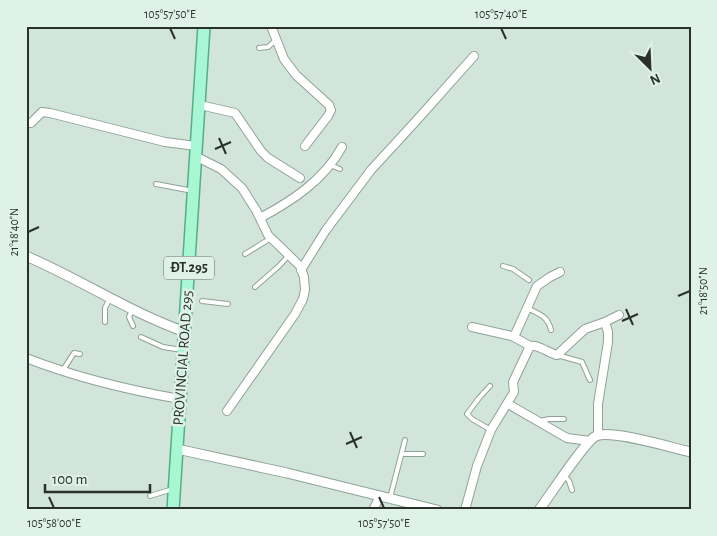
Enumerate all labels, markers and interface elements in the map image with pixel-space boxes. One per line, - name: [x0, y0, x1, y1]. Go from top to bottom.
- text: 105°57'50"E: [144, 8, 196, 20]
- text: 105°57'40"E: [475, 8, 527, 20]
- north arrow: [624, 42, 674, 92]
- text: N: [648, 71, 662, 87]
- text: 21°18'40"N: [8, 208, 20, 256]
- road number: ĐT.295: [164, 256, 214, 280]
- text: 21°18'50"N: [697, 267, 709, 315]
- street label: PROVINCIAL ROAD 295: [171, 290, 195, 426]
- scale bar: [45, 461, 150, 493]
- text: 100 m: [52, 472, 87, 487]
- text: 105°58'00"E: [27, 517, 81, 529]
- text: 105°57'50"E: [358, 517, 410, 529]

